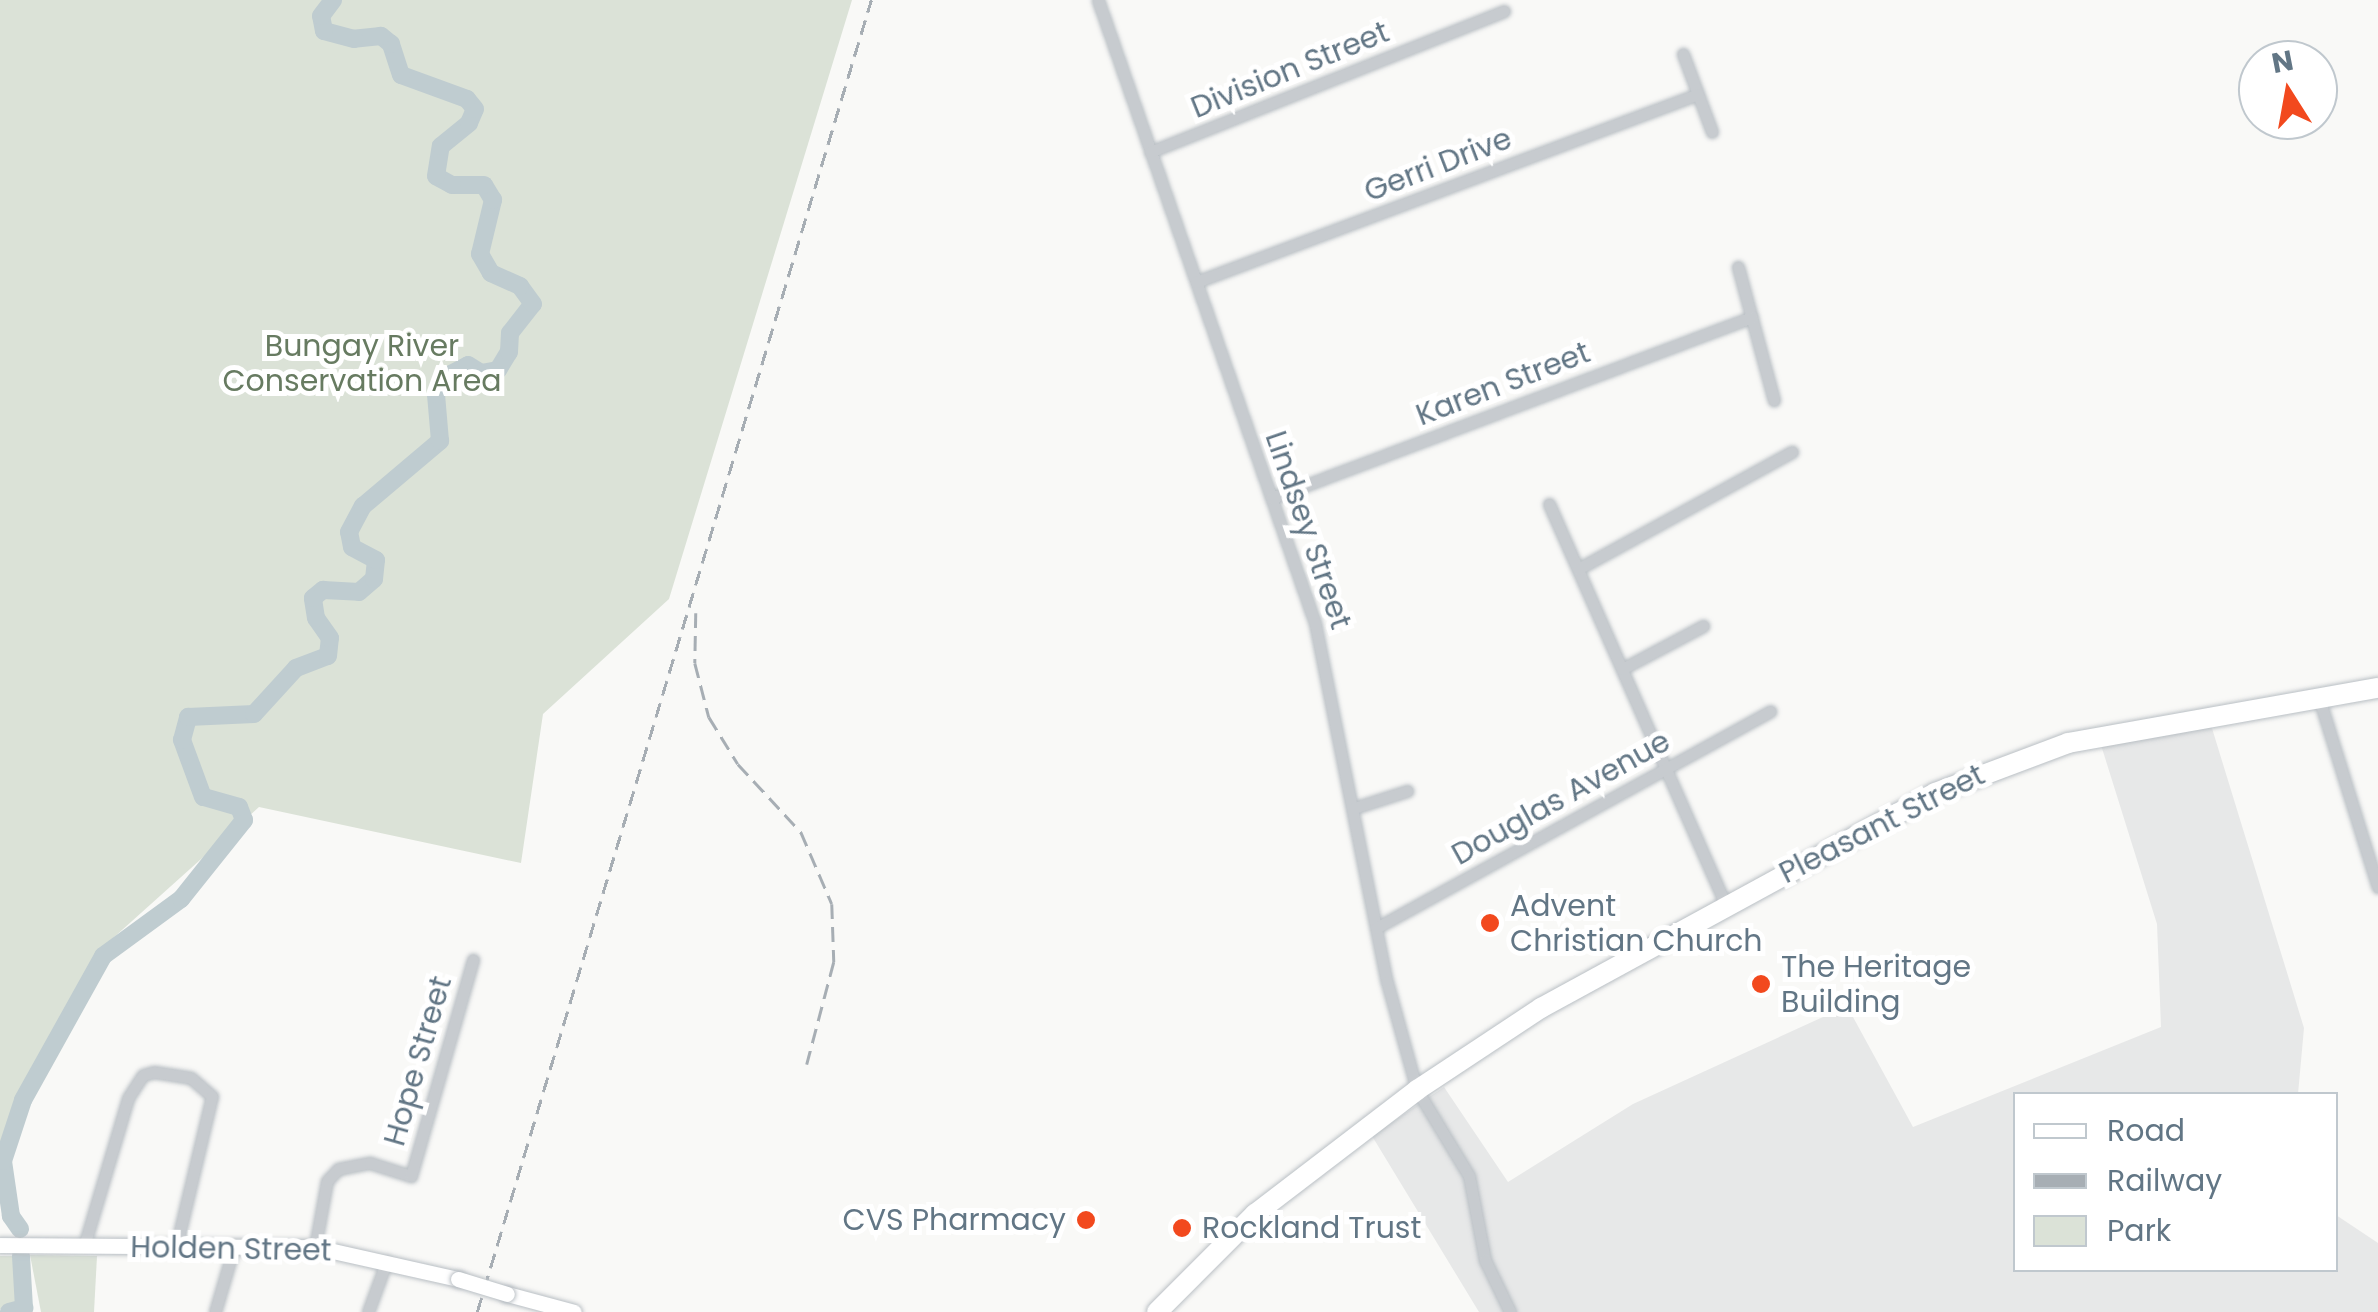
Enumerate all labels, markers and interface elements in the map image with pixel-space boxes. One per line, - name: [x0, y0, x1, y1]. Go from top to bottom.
- street label: Division Street: [1186, 14, 1394, 126]
- north arrow: [2238, 40, 2338, 140]
- text: N: [2269, 41, 2297, 83]
- street label: Gerri Drive: [1359, 120, 1517, 210]
- park label: Bungay River Conservation Area: [222, 328, 502, 398]
- street label: Karen Street: [1411, 334, 1595, 434]
- street label: Lindsey Street: [1257, 426, 1359, 634]
- street label: Douglas Avenue: [1446, 723, 1676, 873]
- street label: Pleasant Street: [1773, 757, 1991, 891]
- place label: Advent Christian Church: [1510, 888, 1763, 958]
- marker: Advent Christian Church: [1479, 912, 1501, 934]
- place label: The Heritage Building: [1781, 949, 1971, 1020]
- street label: Hope Street: [377, 972, 459, 1150]
- marker: The Heritage Building: [1750, 973, 1772, 995]
- legend: [2013, 1092, 2338, 1272]
- text: Road: [2107, 1109, 2185, 1152]
- text: Railway: [2107, 1159, 2222, 1202]
- place label: CVS Pharmacy: [843, 1202, 1066, 1238]
- marker: CVS Pharmacy: [1075, 1209, 1097, 1231]
- text: Park: [2107, 1209, 2171, 1252]
- place label: Rockland Trust: [1202, 1210, 1421, 1246]
- marker: Rockland Trust: [1171, 1217, 1193, 1239]
- street label: Holden Street: [130, 1229, 332, 1269]

